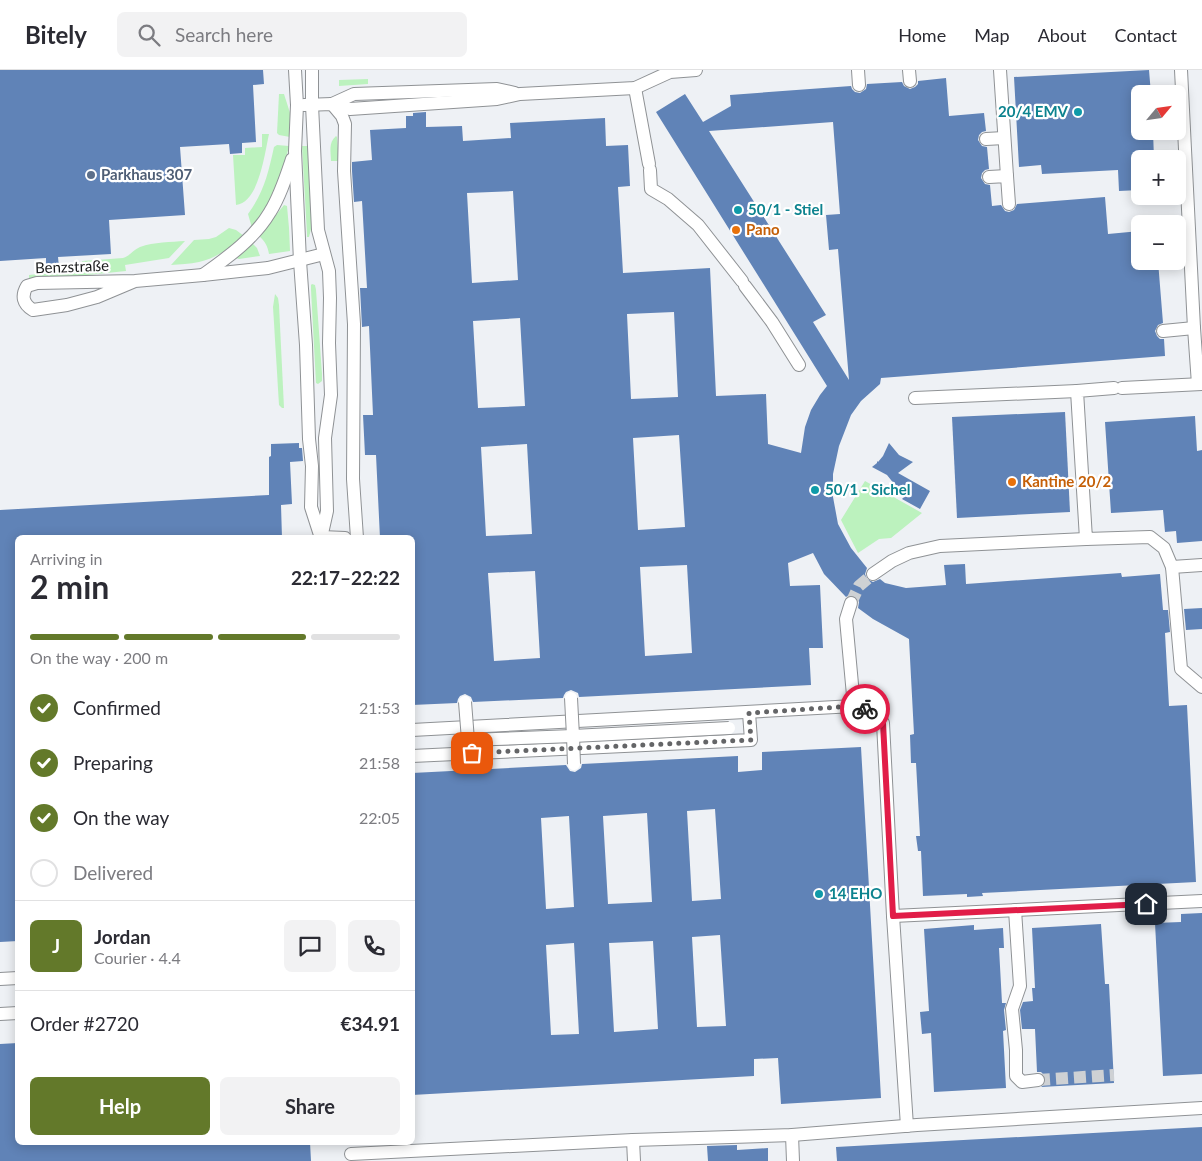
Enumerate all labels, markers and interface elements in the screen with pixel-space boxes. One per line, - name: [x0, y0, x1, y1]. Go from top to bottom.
- search box: [117, 12, 467, 57]
- text: Bitely: [25, 20, 87, 49]
- icon: search: [135, 21, 163, 49]
- text: Search here: [175, 23, 273, 46]
- text: Home: [898, 24, 946, 46]
- text: Map: [974, 24, 1010, 46]
- text: About: [1038, 24, 1087, 46]
- text: Contact: [1115, 24, 1177, 46]
- north arrow: [1131, 85, 1186, 140]
- map controls: [1131, 85, 1186, 270]
- place label: 20/4 EMV: [998, 102, 1069, 120]
- marker: 20/4 EMV: [1072, 106, 1084, 118]
- button: +: [1131, 150, 1186, 205]
- place label: Parkhaus 307: [101, 165, 192, 183]
- marker: Parkhaus 307: [85, 169, 97, 181]
- place label: 50/1 - Stiel: [748, 200, 823, 218]
- marker: 50/1 - Stiel: [732, 204, 744, 216]
- button: −: [1131, 215, 1186, 270]
- place label: Pano: [746, 220, 780, 238]
- marker: Pano: [730, 224, 742, 236]
- street label: Benzstraße: [35, 256, 109, 276]
- place label: Kantine 20/2: [1022, 472, 1111, 490]
- marker: Kantine 20/2: [1006, 476, 1018, 488]
- place label: 50/1 - Sichel: [825, 480, 910, 498]
- marker: 50/1 - Sichel: [809, 484, 821, 496]
- text: Arriving in: [30, 549, 103, 568]
- text: 22:17–22:22: [291, 566, 400, 589]
- text: 2 min: [30, 567, 109, 606]
- text: On the way · 200 m: [30, 648, 168, 667]
- courier: [840, 684, 890, 734]
- icon: check: [30, 694, 58, 722]
- icon: bike: [851, 695, 879, 723]
- text: Confirmed: [73, 696, 161, 719]
- text: 21:53: [359, 698, 400, 717]
- pin: [451, 732, 493, 774]
- icon: bag: [458, 739, 486, 767]
- icon: check: [30, 749, 58, 777]
- text: Preparing: [73, 751, 153, 774]
- text: 21:58: [359, 753, 400, 772]
- icon: check: [30, 804, 58, 832]
- text: On the way: [73, 806, 169, 829]
- text: 22:05: [359, 808, 400, 827]
- text: Delivered: [73, 861, 153, 884]
- pin: [1125, 883, 1167, 925]
- place label: 14 EHO: [829, 884, 882, 902]
- marker: 14 EHO: [813, 888, 825, 900]
- icon: home: [1132, 890, 1160, 918]
- button: chat: [284, 920, 336, 972]
- button: phone: [348, 920, 400, 972]
- text: Jordan: [94, 925, 151, 948]
- text: J: [52, 934, 60, 957]
- text: Courier · 4.4: [94, 948, 181, 967]
- text: Order #2720: [30, 1012, 139, 1035]
- text: €34.91: [340, 1012, 400, 1035]
- button: Help: [30, 1077, 210, 1135]
- button: Share: [220, 1077, 400, 1135]

